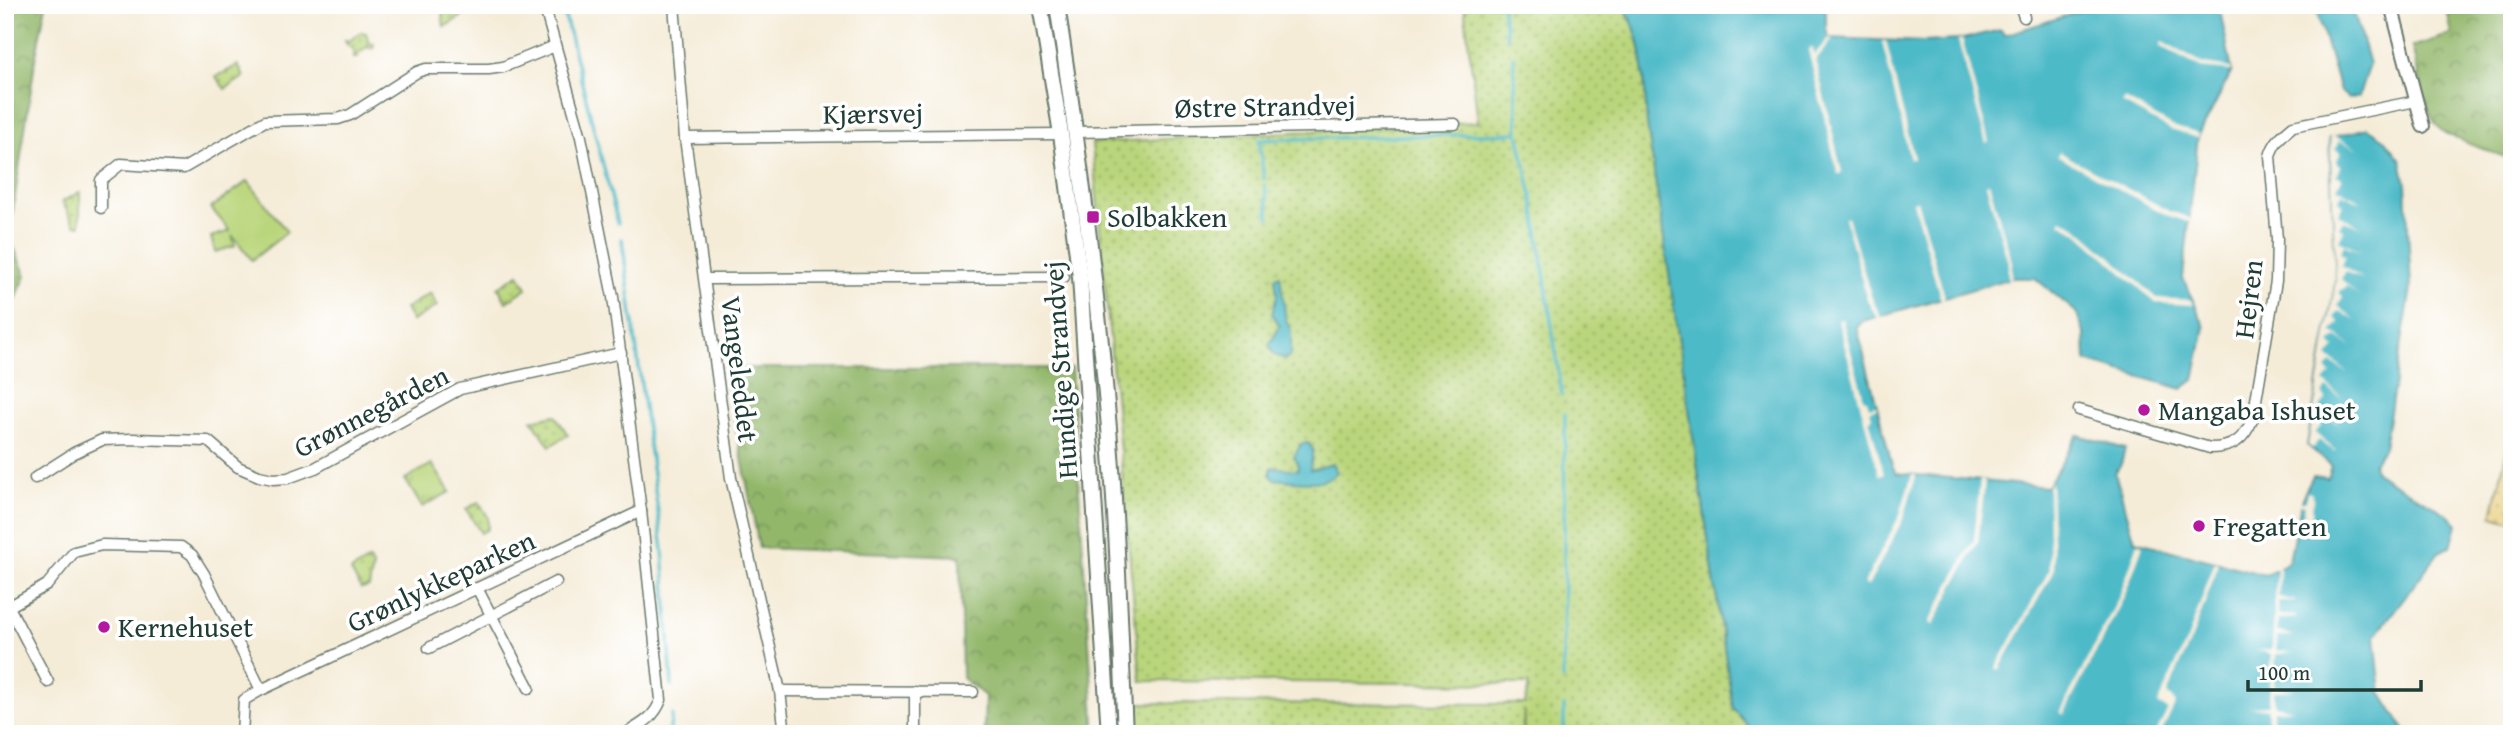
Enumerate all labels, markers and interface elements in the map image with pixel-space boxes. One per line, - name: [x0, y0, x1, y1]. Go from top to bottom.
- street label: Østre Strandvej: [1174, 83, 1356, 128]
- street label: Kjærsvej: [822, 91, 924, 134]
- place label: Solbakken: [1107, 196, 1228, 237]
- marker: Solbakken: [1085, 209, 1101, 225]
- street label: Hejren: [2222, 257, 2273, 341]
- street label: Hundige Strandvej: [1031, 260, 1088, 480]
- street label: Vangeleddet: [711, 294, 770, 444]
- street label: Grønnegården: [286, 354, 456, 467]
- place label: Mangaba Ishuset: [2158, 389, 2356, 430]
- marker: Mangaba Ishuset: [2136, 402, 2152, 418]
- place label: Fregatten: [2213, 505, 2327, 546]
- marker: Fregatten: [2191, 518, 2207, 534]
- street label: Grønlykkeparken: [340, 519, 542, 642]
- place label: Kernehuset: [118, 606, 253, 647]
- marker: Kernehuset: [96, 619, 112, 635]
- scale bar: [2248, 648, 2421, 692]
- text: 100 m: [2258, 657, 2310, 688]

